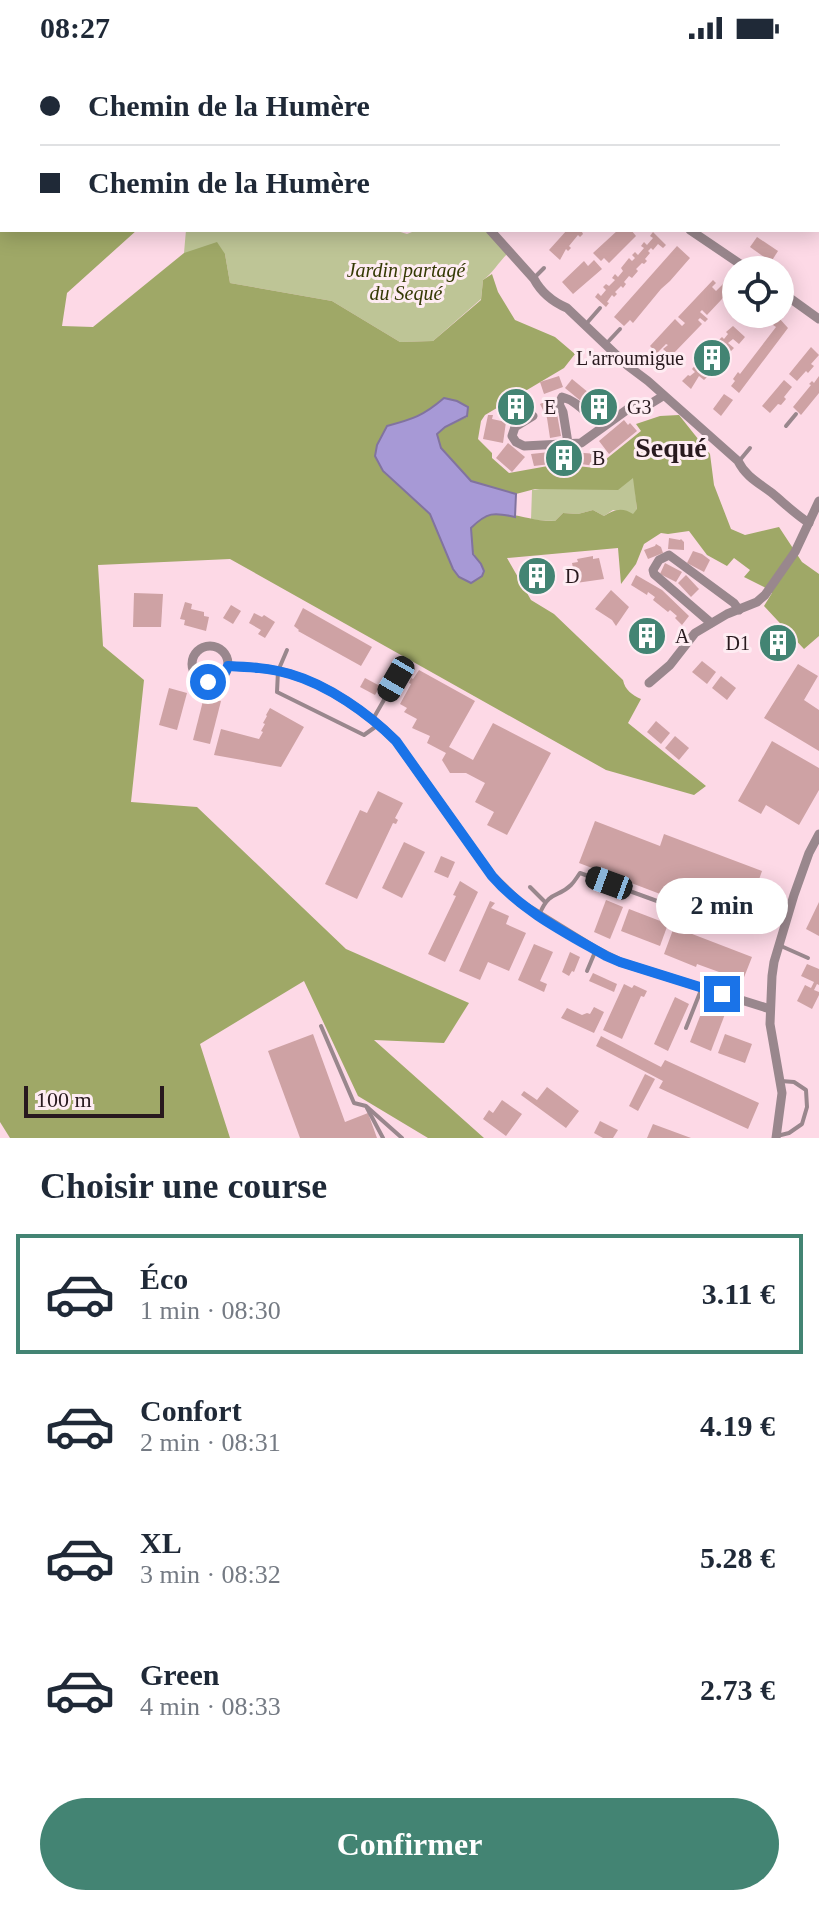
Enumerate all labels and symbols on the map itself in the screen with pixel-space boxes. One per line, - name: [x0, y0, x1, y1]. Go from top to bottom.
- park label: Jardin partagé du Sequé: [347, 259, 466, 305]
- building icon: L'arroumigue: [691, 337, 733, 379]
- place label: L'arroumigue: [576, 347, 684, 370]
- building icon: E: [495, 386, 537, 428]
- building icon: G3: [578, 386, 620, 428]
- place label: E: [544, 396, 556, 418]
- place label: G3: [627, 396, 651, 418]
- district label: Sequé: [635, 432, 707, 463]
- building icon: B: [543, 437, 585, 479]
- place label: B: [592, 447, 605, 469]
- building icon: D: [516, 555, 558, 597]
- place label: D: [565, 565, 579, 587]
- building icon: A: [626, 615, 668, 657]
- building icon: D1: [757, 622, 799, 664]
- place label: A: [675, 625, 690, 647]
- place label: D1: [726, 632, 750, 654]
- car: [374, 652, 418, 706]
- route start: [190, 664, 226, 700]
- car: [582, 864, 636, 902]
- callout: 2 min: [656, 878, 788, 934]
- route end: [704, 976, 740, 1012]
- scale bar: [24, 1082, 164, 1118]

